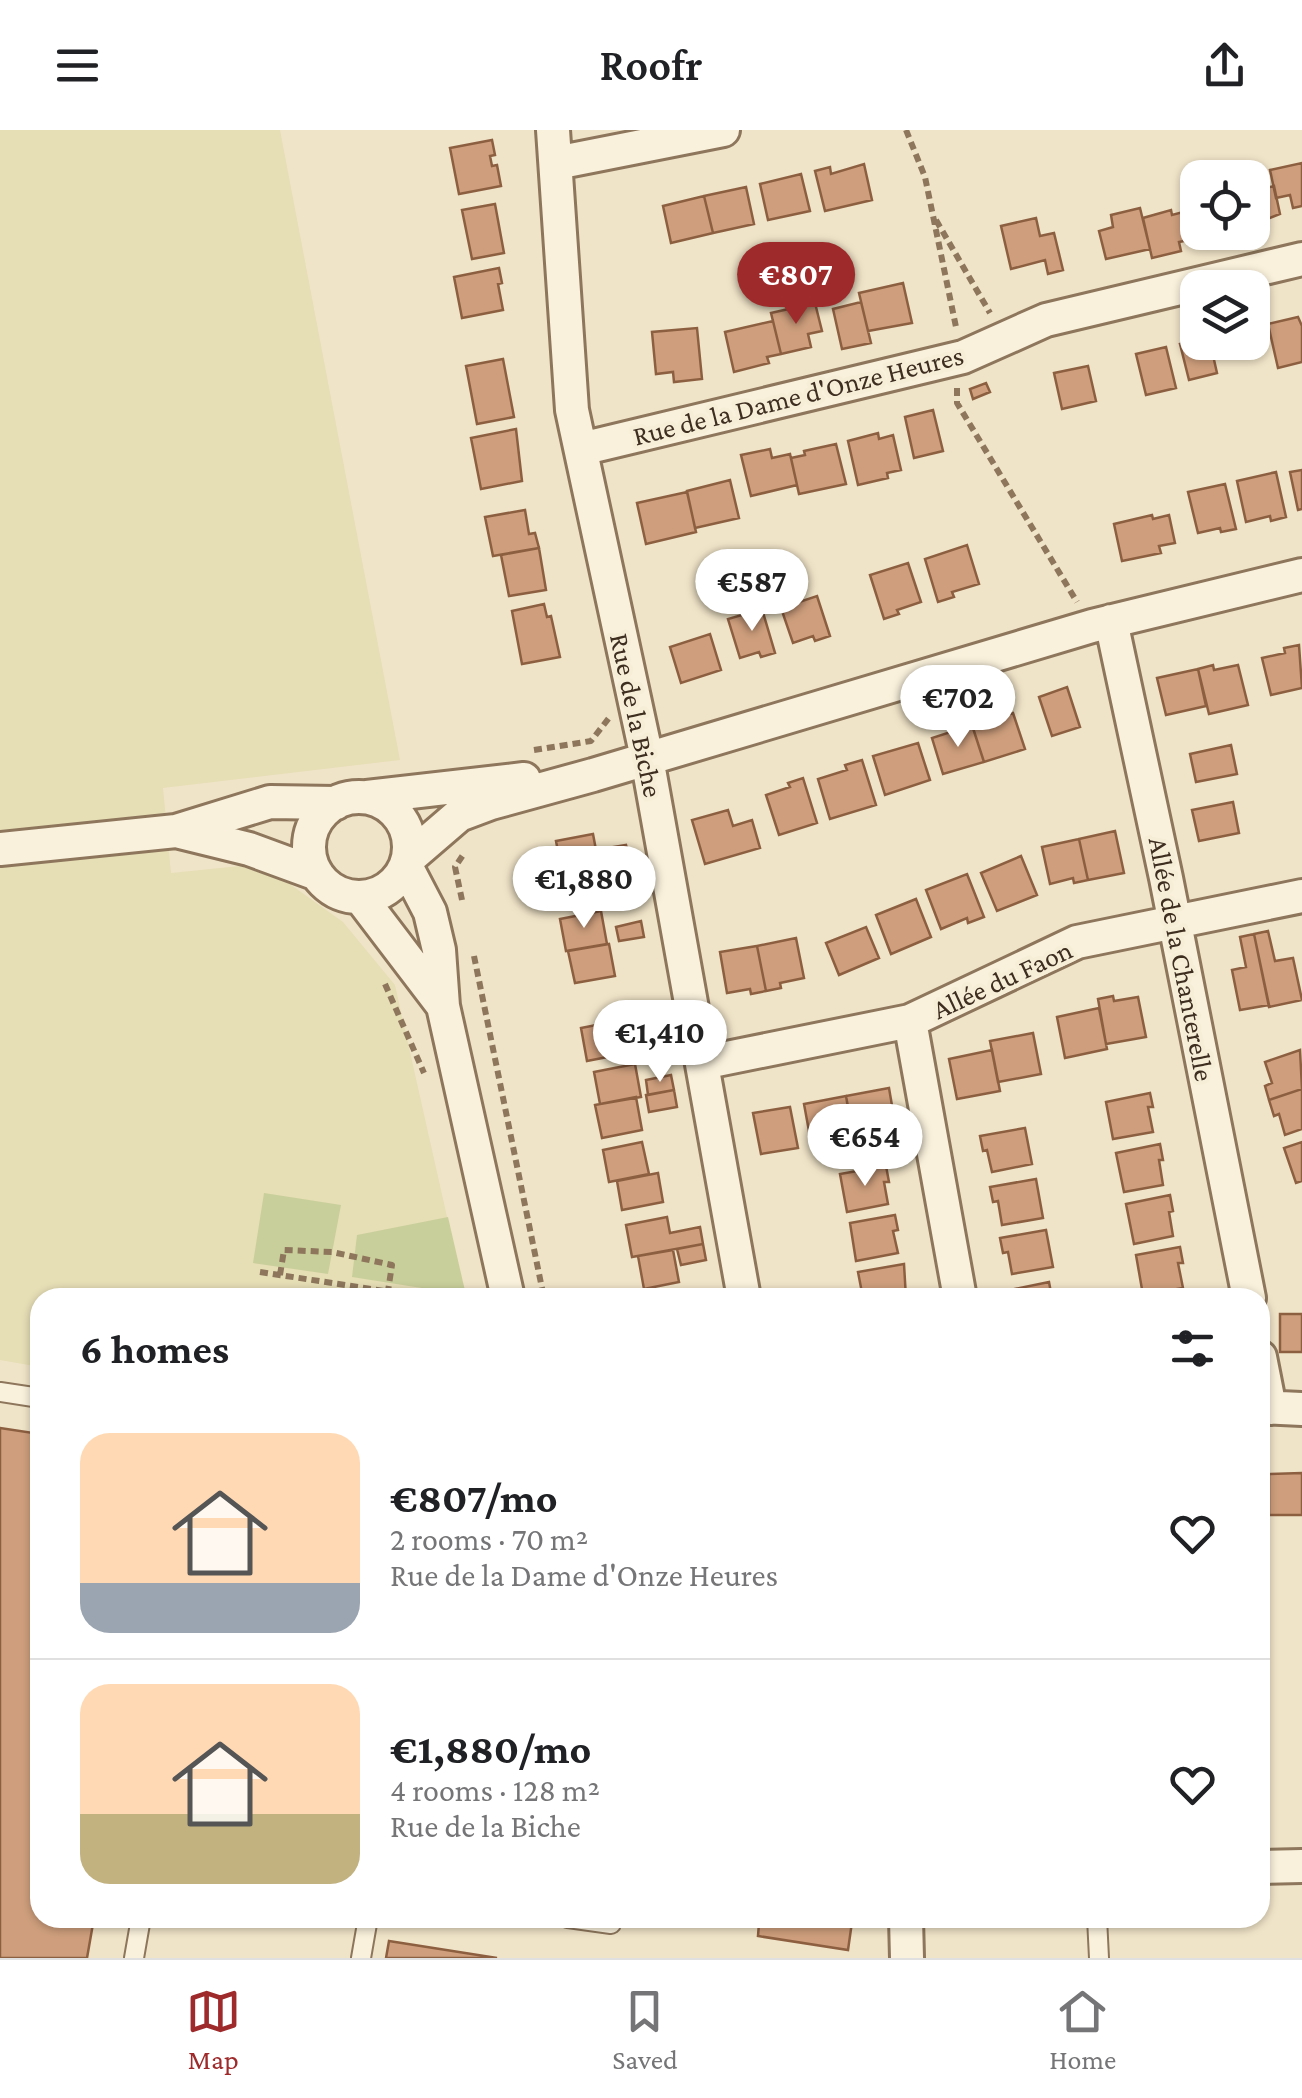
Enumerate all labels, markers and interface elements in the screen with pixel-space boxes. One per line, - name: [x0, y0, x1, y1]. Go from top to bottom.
- icon: menu: [50, 38, 105, 93]
- icon: share: [1197, 38, 1252, 93]
- text: Roofr: [599, 40, 703, 90]
- map controls: [1180, 160, 1270, 360]
- button: locate: [1180, 160, 1270, 250]
- pin: €807: [737, 242, 855, 327]
- text: €807: [759, 256, 833, 292]
- button: layers: [1180, 270, 1270, 360]
- street label: Rue de la Dame d'Onze Heures: [630, 339, 967, 452]
- pin: €587: [693, 549, 811, 634]
- text: €587: [717, 563, 787, 599]
- street label: Rue de la Biche: [604, 630, 669, 800]
- pin: €702: [899, 665, 1017, 750]
- text: €702: [922, 679, 994, 715]
- street label: Allée de la Chanterelle: [1143, 834, 1220, 1084]
- pin: €1,880: [503, 846, 665, 931]
- text: €1,880: [535, 860, 633, 896]
- street label: Allée du Faon: [928, 934, 1077, 1025]
- pin: €1,410: [579, 1000, 741, 1085]
- text: €1,410: [615, 1014, 705, 1050]
- pin: €654: [806, 1104, 924, 1189]
- text: €654: [830, 1118, 900, 1154]
- icon: filters: [1165, 1321, 1220, 1376]
- text: 6 homes: [80, 1325, 229, 1372]
- icon: home: [160, 1473, 280, 1593]
- text: €807/mo: [390, 1474, 558, 1521]
- icon: heart: [1165, 1506, 1220, 1561]
- text: 2 rooms · 70 m²: [390, 1521, 588, 1557]
- text: Rue de la Dame d'Onze Heures: [390, 1557, 778, 1593]
- icon: home: [160, 1724, 280, 1844]
- text: €1,880/mo: [390, 1725, 591, 1772]
- icon: heart: [1165, 1757, 1220, 1812]
- text: 4 rooms · 128 m²: [390, 1772, 600, 1808]
- text: Rue de la Biche: [390, 1808, 581, 1844]
- tab: Map: [186, 1984, 241, 2075]
- tab: Saved: [612, 1984, 678, 2075]
- tab: Home: [1049, 1984, 1116, 2075]

